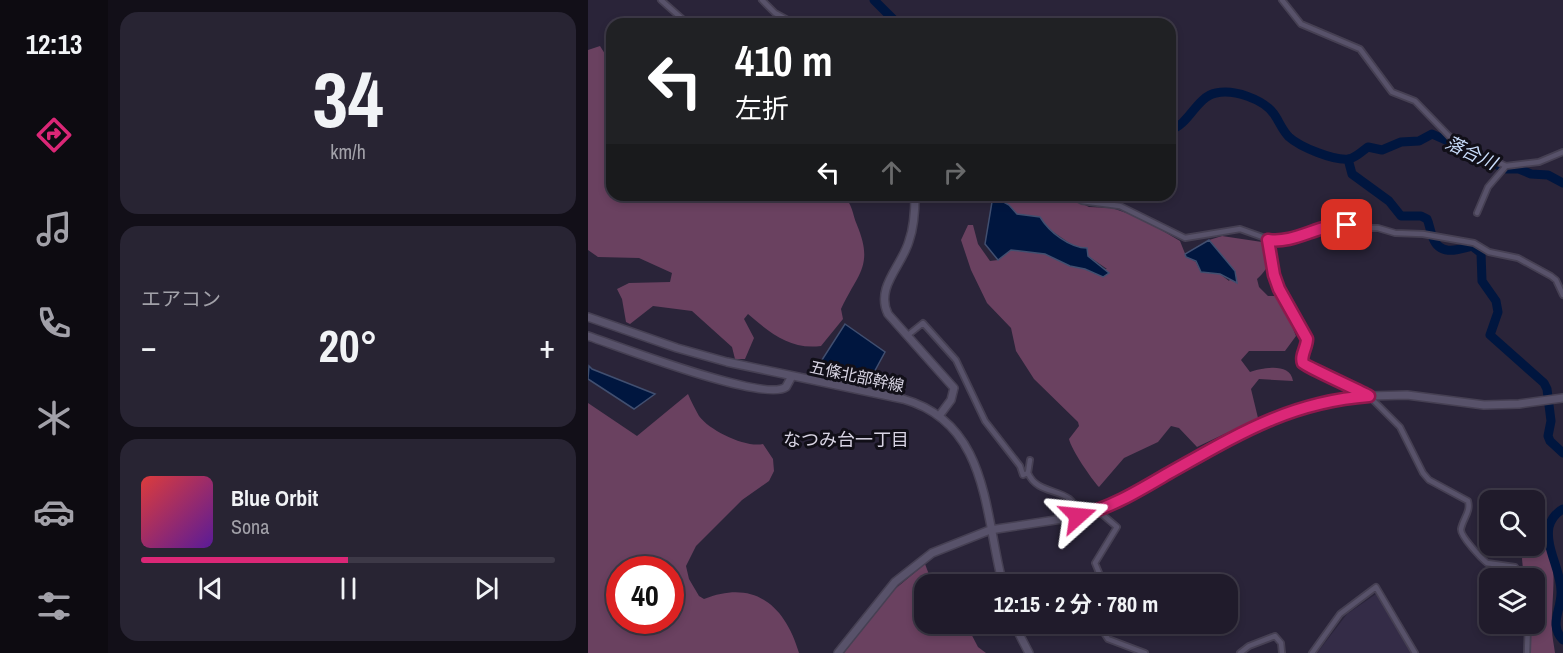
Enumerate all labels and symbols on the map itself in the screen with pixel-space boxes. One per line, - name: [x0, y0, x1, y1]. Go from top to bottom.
- water label: 落合川: [1441, 130, 1503, 176]
- pin: [1321, 199, 1372, 250]
- street label: 五條北部幹線: [808, 355, 906, 397]
- district label: なつみ台一丁目: [783, 427, 909, 452]
- position arrow: [1046, 484, 1110, 548]
- speed limit sign: 40: [606, 556, 684, 634]

